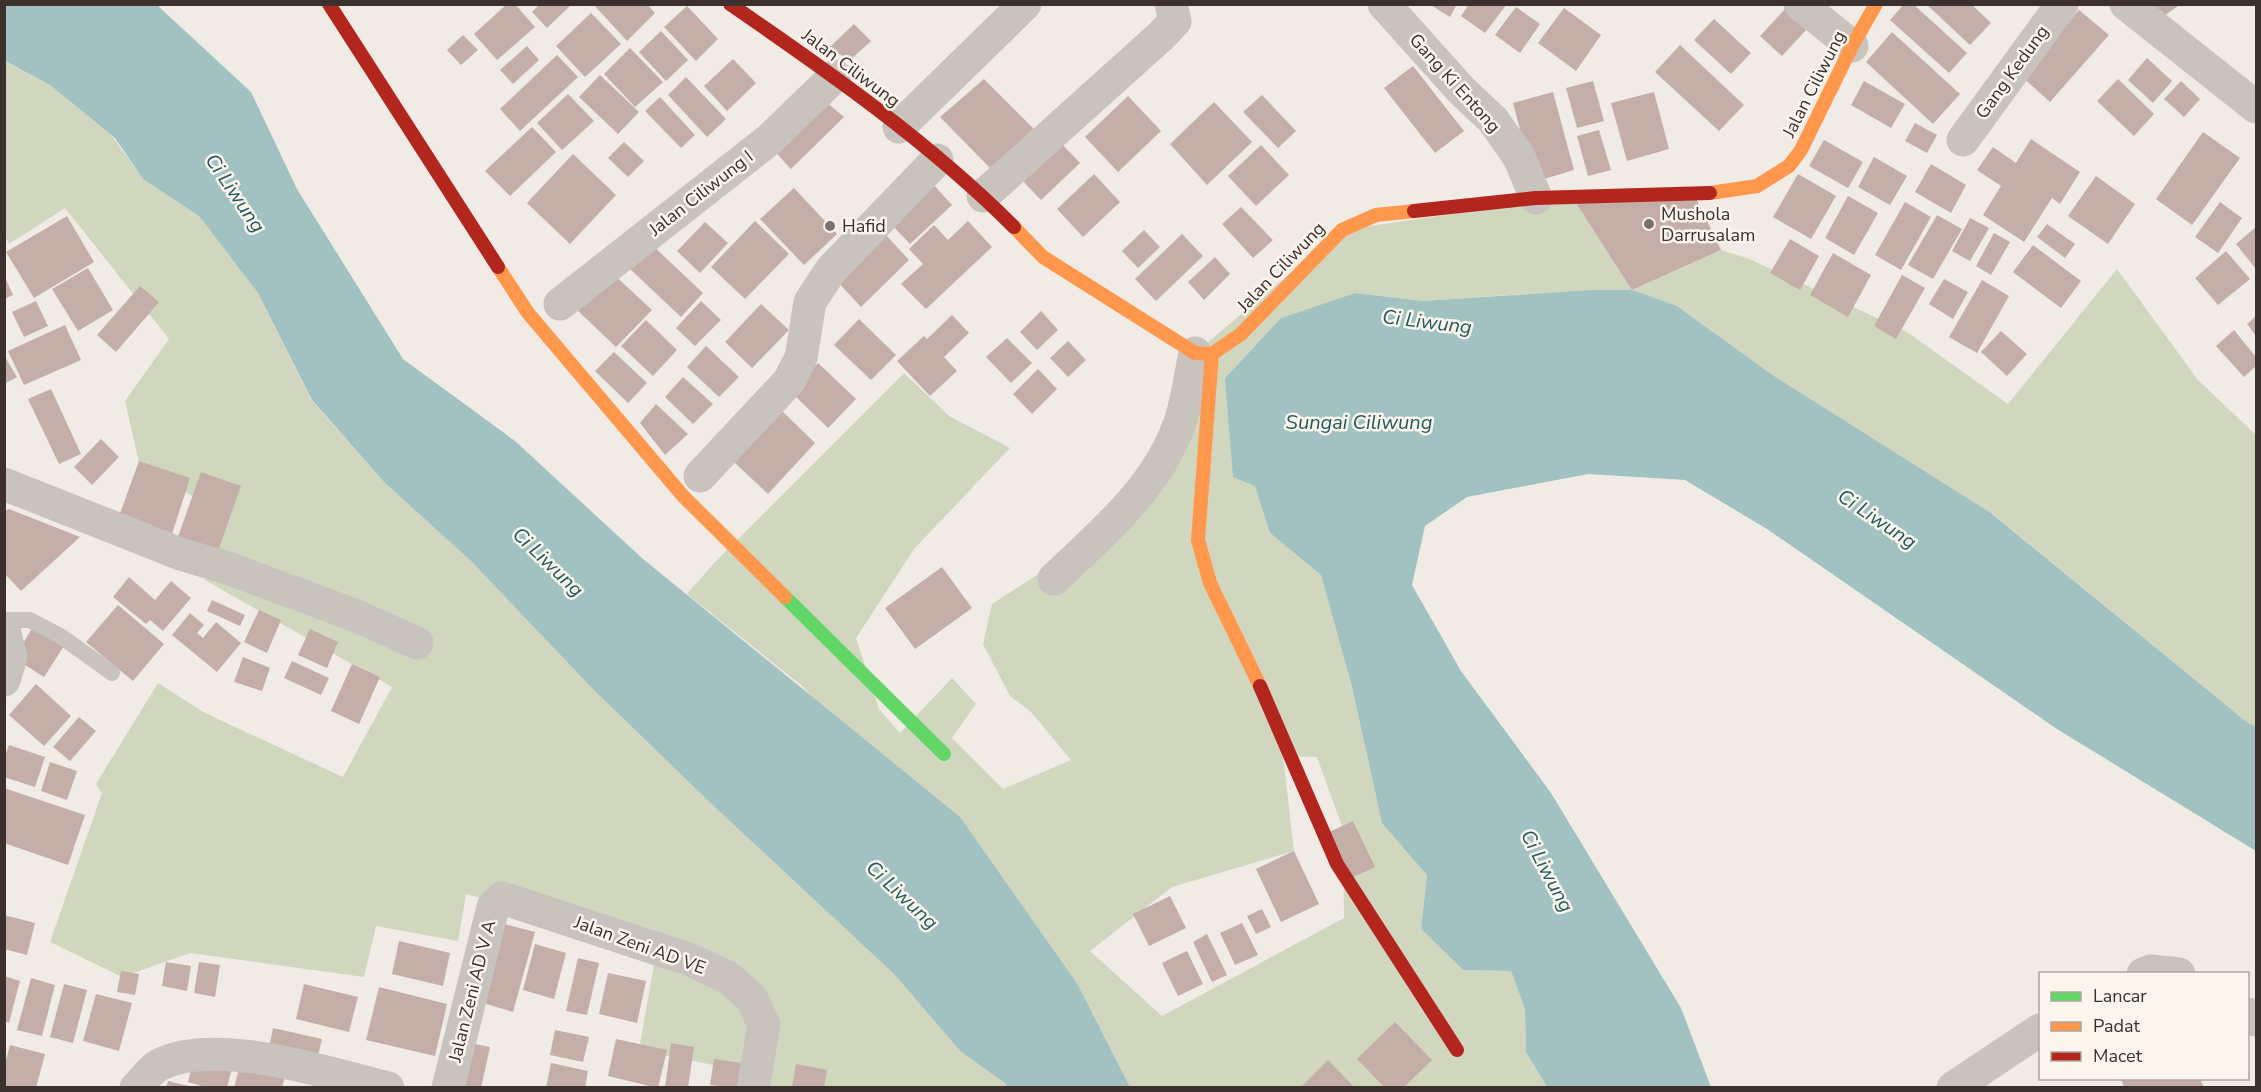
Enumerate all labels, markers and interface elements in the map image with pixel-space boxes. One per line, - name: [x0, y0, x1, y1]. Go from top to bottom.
- street label: Gang Kedung: [1970, 20, 2054, 124]
- street label: Jalan Ciliwung: [796, 23, 905, 113]
- street label: Jalan Ciliwung: [1776, 26, 1851, 142]
- street label: Gang Ki Entong: [1404, 28, 1506, 138]
- street label: Jalan Ciliwung I: [643, 145, 758, 242]
- water label: Ci Liwung: [199, 148, 271, 238]
- place label: Mushola Darrusalam: [1661, 202, 1755, 247]
- place label: Hafid: [842, 214, 886, 238]
- street label: Jalan Ciliwung: [1231, 217, 1330, 318]
- marker: Mushola Darrusalam: [1642, 217, 1656, 231]
- marker: Hafid: [823, 219, 837, 233]
- water label: Ci Liwung: [1381, 303, 1473, 341]
- water label: Sungai Ciliwung: [1286, 409, 1432, 436]
- water label: Ci Liwung: [1832, 483, 1922, 555]
- water label: Ci Liwung: [506, 521, 590, 603]
- water label: Ci Liwung: [1514, 825, 1580, 917]
- water label: Ci Liwung: [860, 854, 944, 936]
- street label: Jalan Zeni AD VE: [570, 910, 709, 980]
- street label: Jalan Zeni AD V A: [443, 918, 501, 1065]
- legend: [2039, 972, 2249, 1080]
- text: Lancar: [2093, 984, 2147, 1008]
- text: Padat: [2093, 1014, 2141, 1038]
- text: Macet: [2093, 1044, 2143, 1068]

